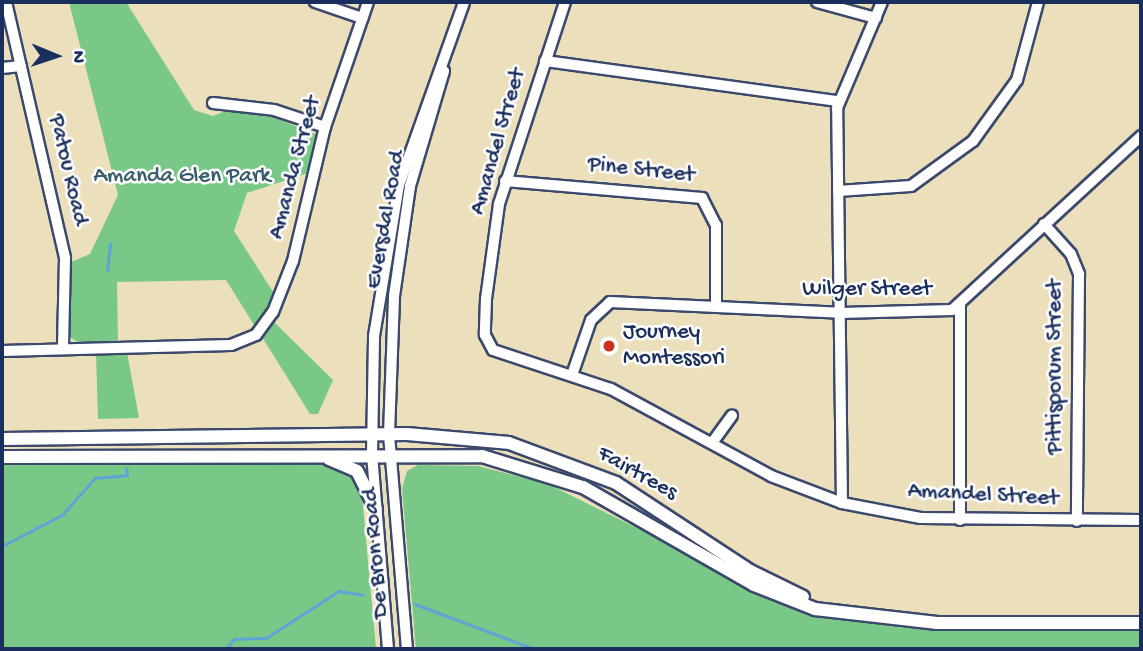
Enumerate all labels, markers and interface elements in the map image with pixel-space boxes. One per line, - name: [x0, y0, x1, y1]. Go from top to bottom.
- north arrow: [21, 21, 91, 91]
- text: N: [66, 50, 89, 63]
- street label: Amandel Street: [465, 66, 533, 218]
- street label: Amanda Street: [264, 94, 328, 242]
- street label: Patou Road: [41, 112, 93, 228]
- street label: Eversdal Road: [361, 149, 413, 291]
- street label: Pine Street: [586, 152, 696, 190]
- park label: Amanda Glen Park: [94, 163, 270, 191]
- street label: Wilger Street: [802, 276, 932, 304]
- street label: Pittisporum Street: [1042, 279, 1070, 455]
- place label: Journey Montessori: [623, 319, 725, 373]
- marker: Journey Montessori: [601, 338, 617, 354]
- street label: Fairtrees: [592, 441, 682, 507]
- street label: Amandel Street: [907, 478, 1059, 514]
- street label: De Bron Road: [358, 487, 396, 619]

